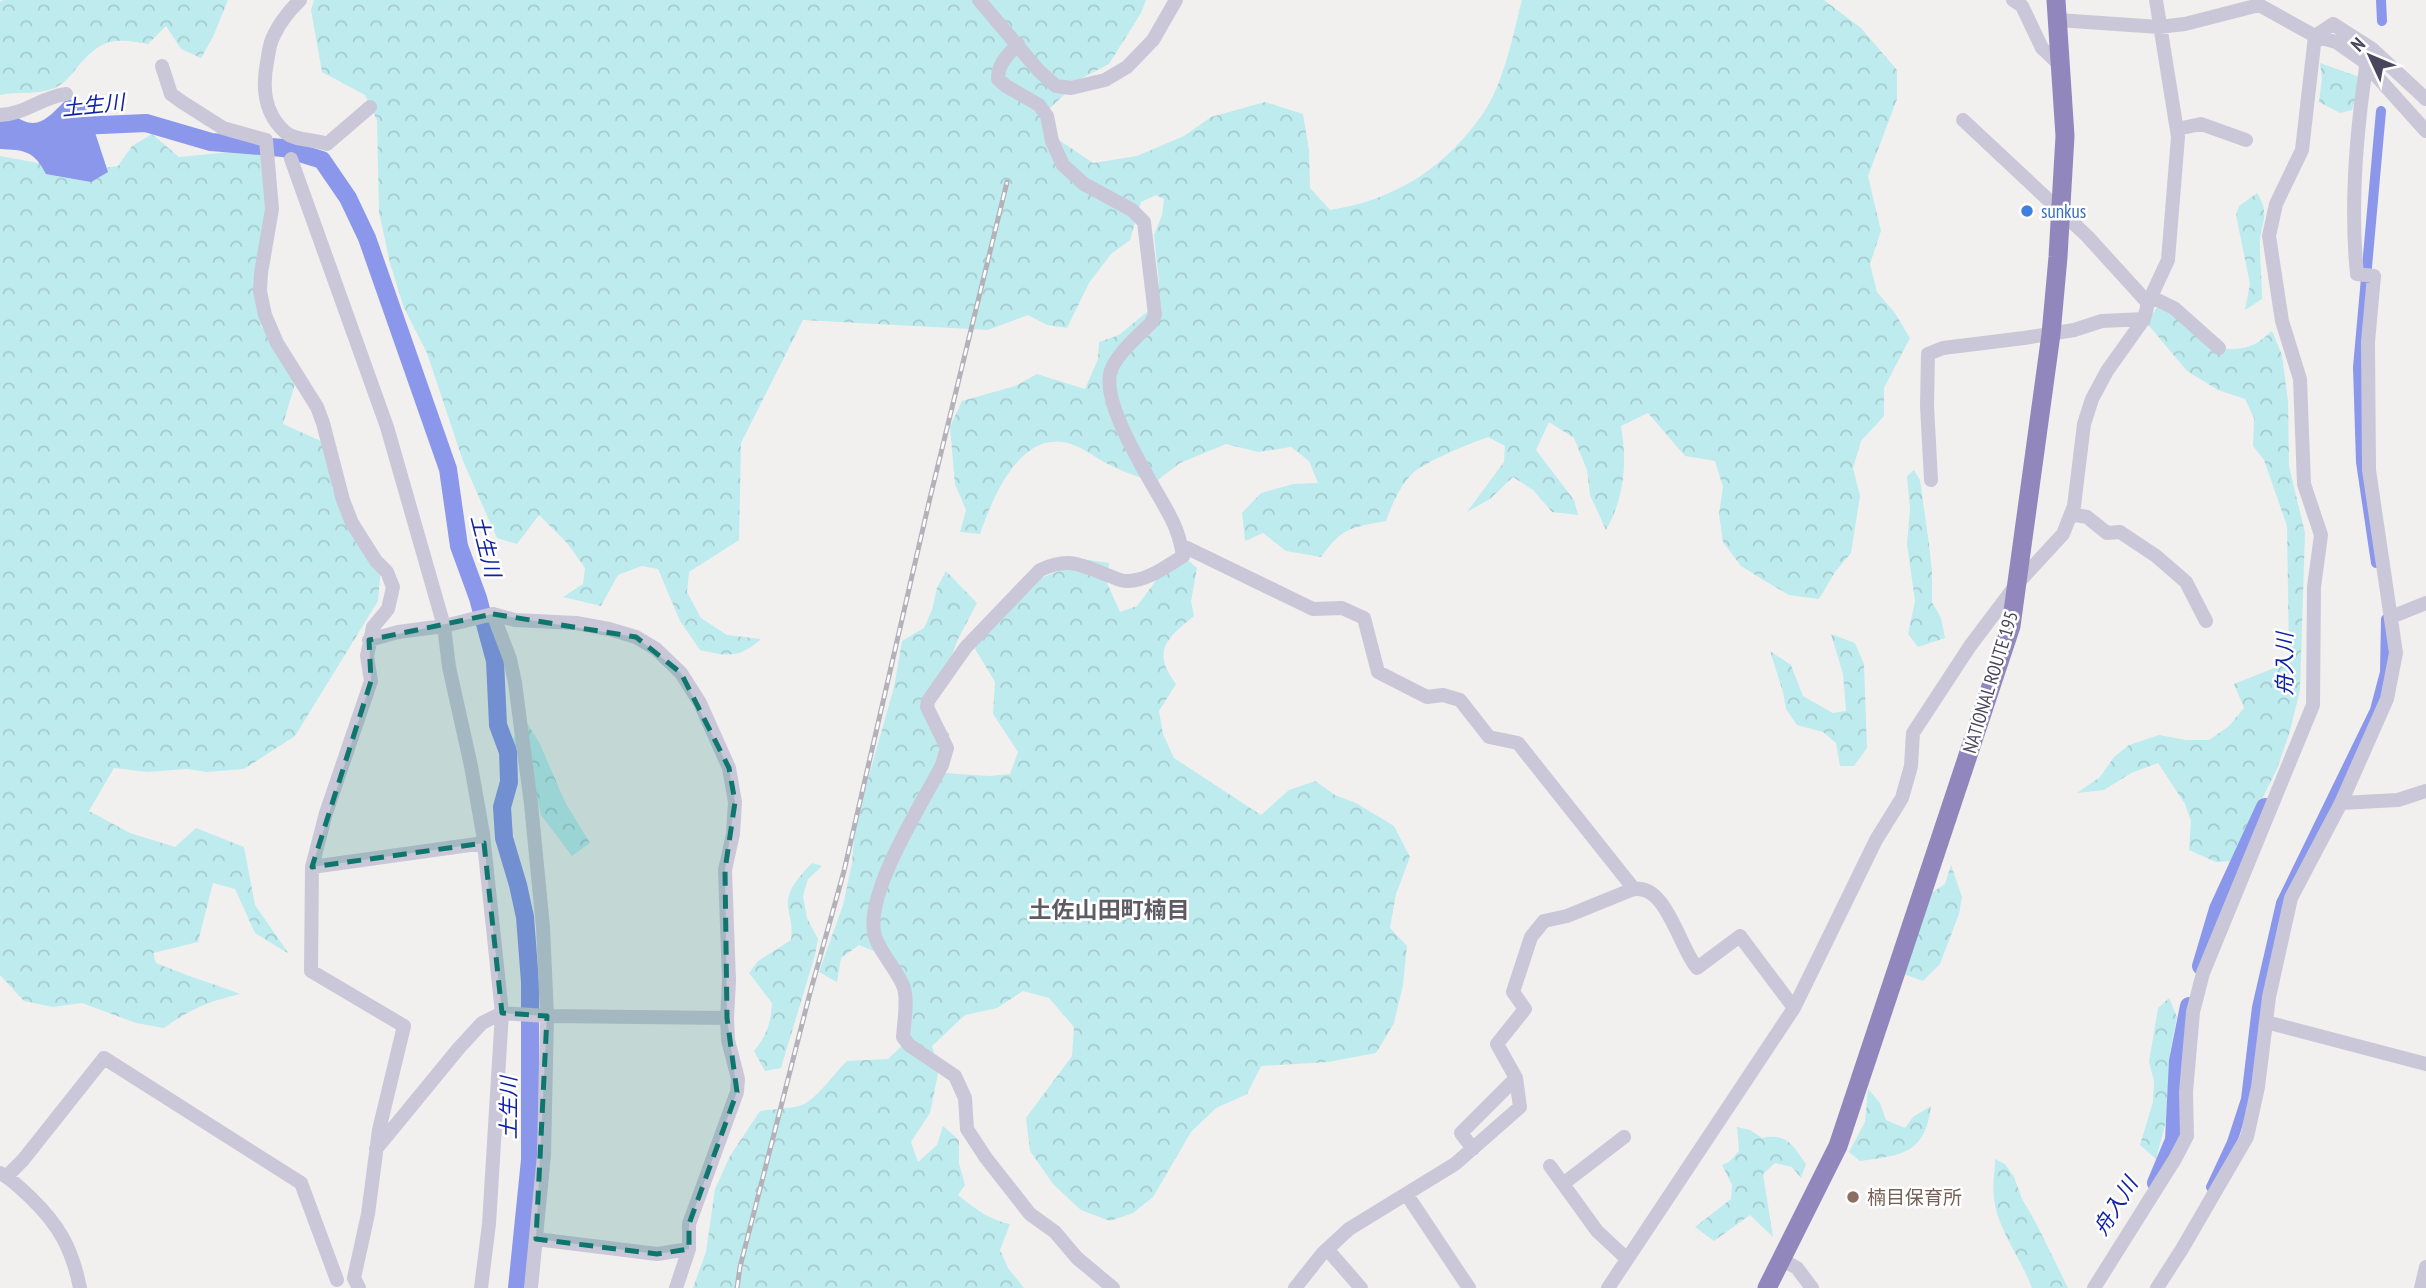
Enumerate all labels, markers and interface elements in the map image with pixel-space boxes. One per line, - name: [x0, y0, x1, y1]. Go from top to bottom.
- north arrow: [2335, 21, 2405, 91]
- text: N: [2346, 32, 2370, 56]
- water label: 土生川: [60, 88, 128, 122]
- place label: sunkus: [2041, 199, 2086, 223]
- marker: sunkus: [2019, 203, 2035, 219]
- water label: 土生川: [465, 512, 507, 582]
- street label: NATIONAL ROUTE 195: [1957, 608, 2023, 756]
- water label: 舟入川: [2271, 631, 2298, 696]
- district label: 土佐山田町楠目: [1029, 895, 1190, 924]
- water label: 土生川: [495, 1075, 522, 1140]
- water label: 舟入川: [2087, 1170, 2144, 1240]
- place label: 楠目保育所: [1867, 1185, 1962, 1209]
- marker: 楠目保育所: [1845, 1189, 1861, 1205]

